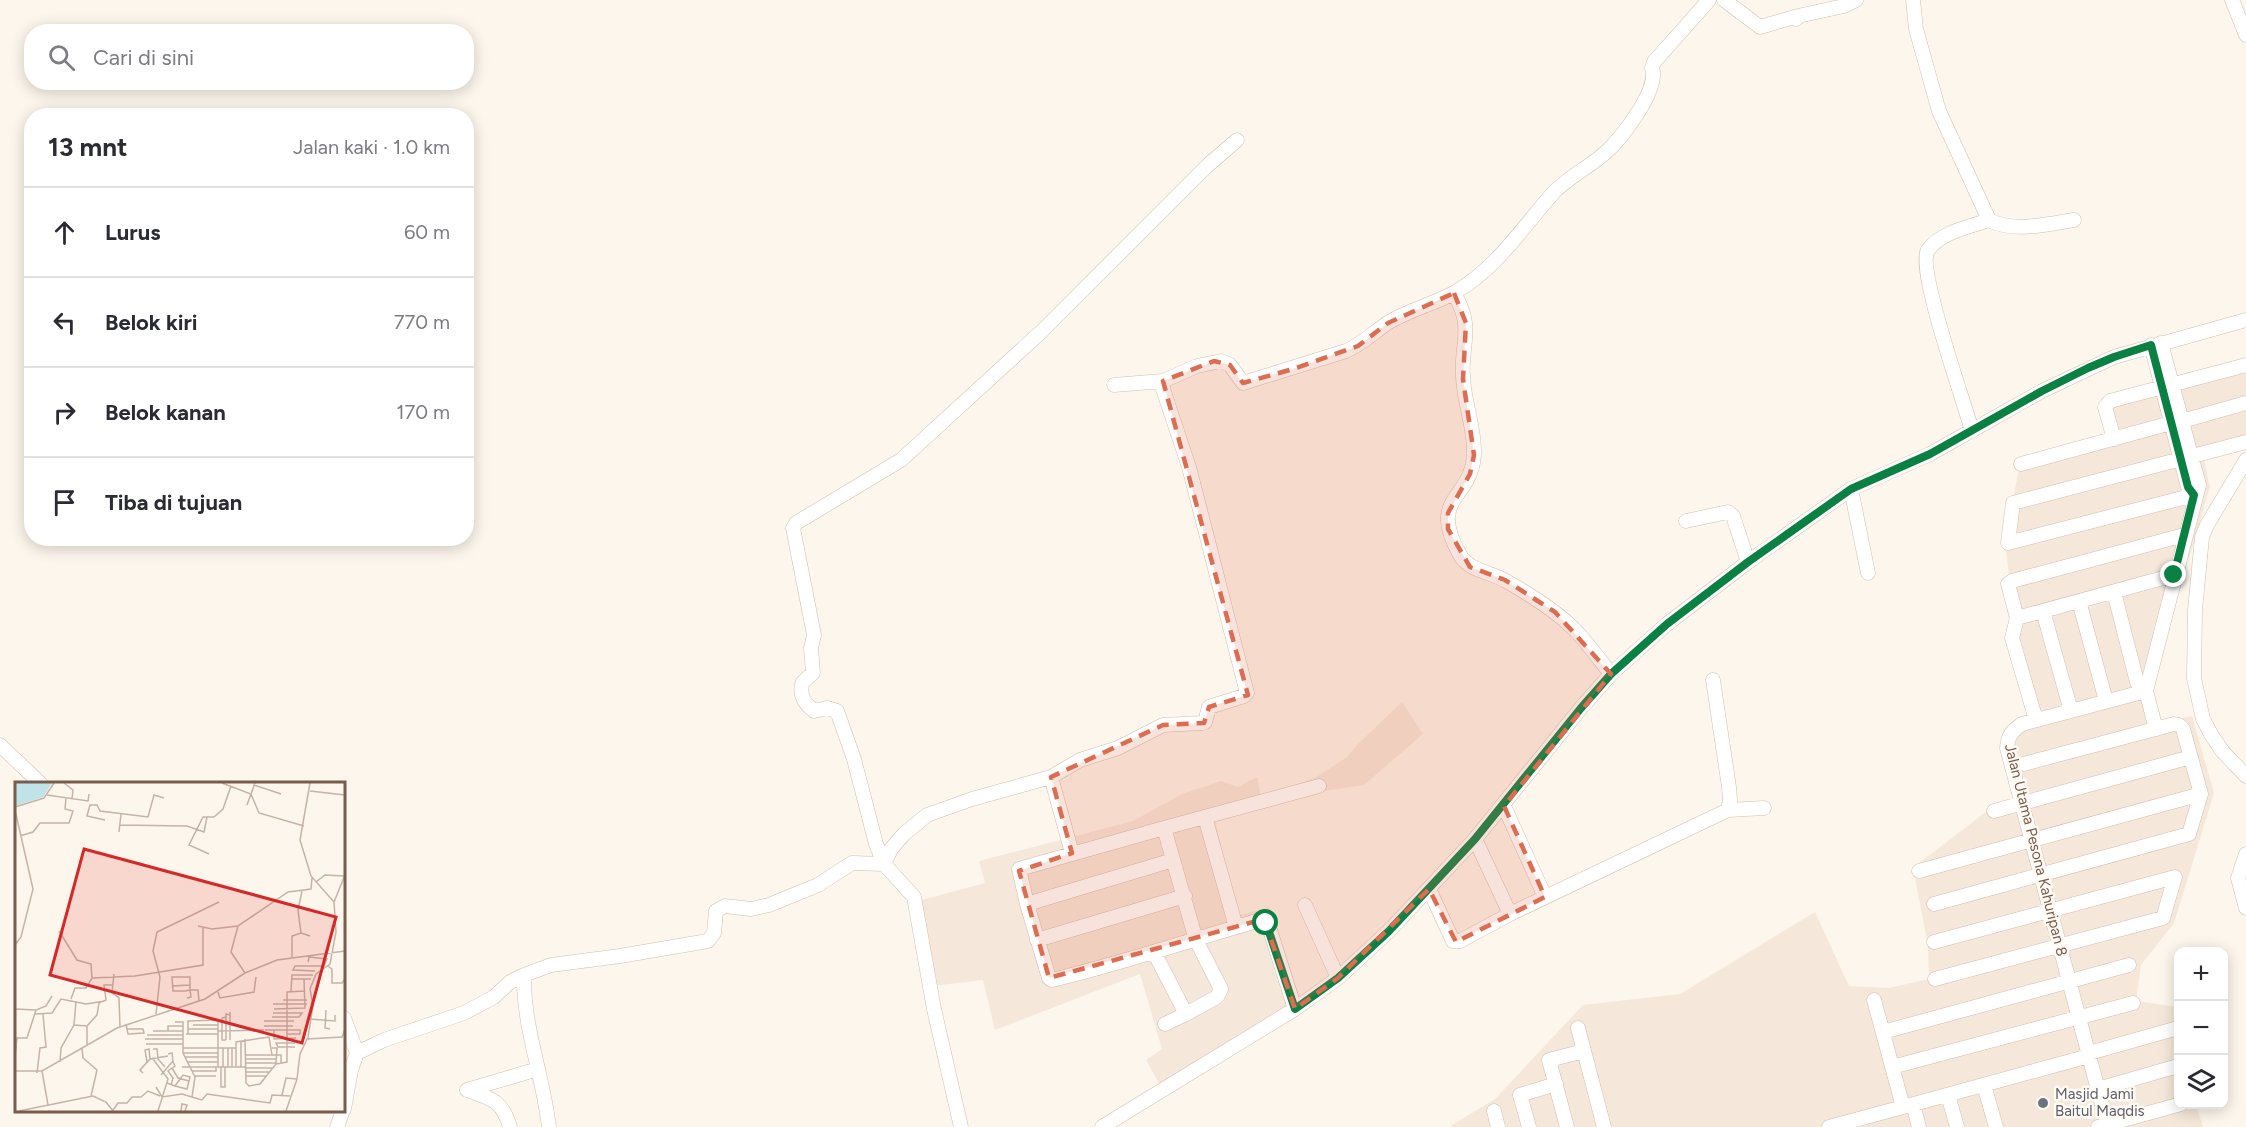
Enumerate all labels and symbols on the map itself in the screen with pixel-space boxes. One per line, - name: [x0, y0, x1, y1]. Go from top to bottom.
- route end: [2160, 561, 2186, 587]
- street label: Jalan Utama Pesona Kahuripan 8: [2001, 742, 2071, 958]
- inset map: [15, 782, 345, 1112]
- route start: [1252, 909, 1278, 935]
- place label: Masjid Jami Baitul Maqdis: [2055, 1085, 2145, 1120]
- marker: Masjid Jami Baitul Maqdis: [2036, 1096, 2050, 1110]

